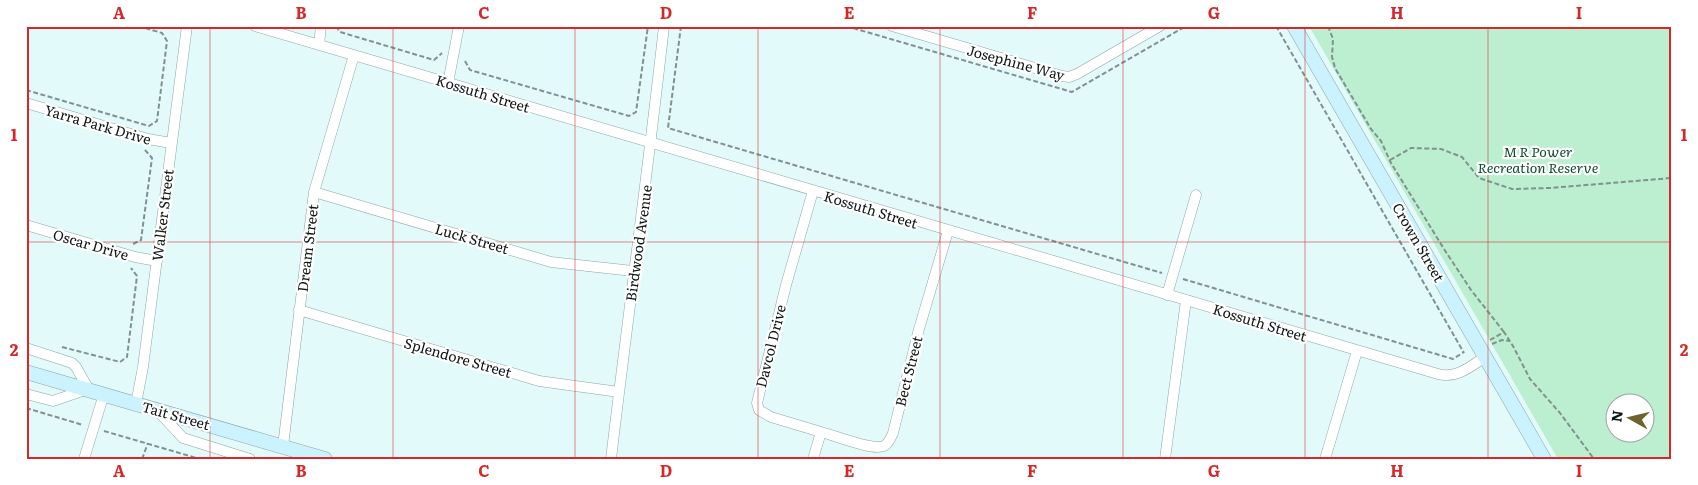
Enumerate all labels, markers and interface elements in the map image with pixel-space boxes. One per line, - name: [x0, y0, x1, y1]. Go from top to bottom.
- text: A: [113, 0, 125, 24]
- text: B: [295, 0, 307, 24]
- text: C: [478, 0, 490, 24]
- text: D: [660, 0, 672, 24]
- text: E: [844, 0, 855, 24]
- text: F: [1027, 0, 1037, 24]
- text: G: [1208, 0, 1220, 24]
- text: H: [1390, 0, 1404, 24]
- text: I: [1576, 0, 1582, 24]
- street label: Josephine Way: [965, 39, 1068, 85]
- street label: Kossuth Street: [434, 69, 533, 117]
- street label: Yarra Park Drive: [42, 99, 154, 149]
- text: 1: [11, 122, 18, 146]
- text: 1: [1681, 122, 1688, 146]
- park label: M R Power Recreation Reserve: [1478, 141, 1599, 177]
- street label: Walker Street: [146, 168, 178, 262]
- street label: Birdwood Avenue: [620, 183, 656, 303]
- street label: Kossuth Street: [822, 185, 921, 233]
- street label: Crown Street: [1388, 199, 1450, 286]
- street label: Dream Street: [292, 203, 322, 293]
- street label: Luck Street: [433, 218, 512, 258]
- street label: Oscar Drive: [51, 224, 131, 264]
- street label: Kossuth Street: [1211, 298, 1310, 346]
- street label: Davcol Drive: [750, 302, 790, 390]
- street label: Splendore Street: [402, 332, 514, 382]
- street label: Bect Street: [890, 333, 926, 408]
- text: 2: [10, 337, 19, 361]
- text: 2: [1680, 337, 1689, 361]
- north arrow: [1606, 392, 1656, 442]
- street label: Tait Street: [140, 396, 213, 434]
- text: N: [1605, 409, 1627, 423]
- text: A: [113, 458, 125, 482]
- text: B: [295, 458, 307, 482]
- text: C: [478, 458, 490, 482]
- text: D: [660, 458, 672, 482]
- text: E: [844, 458, 855, 482]
- text: F: [1027, 458, 1037, 482]
- text: G: [1208, 458, 1220, 482]
- text: H: [1390, 458, 1404, 482]
- text: I: [1576, 458, 1582, 482]

